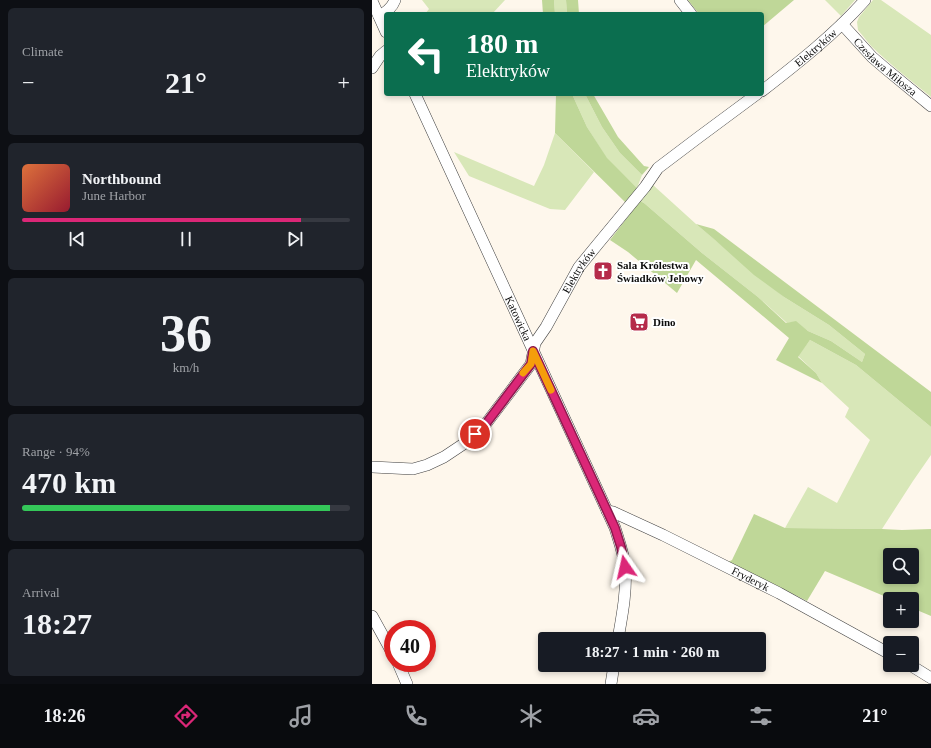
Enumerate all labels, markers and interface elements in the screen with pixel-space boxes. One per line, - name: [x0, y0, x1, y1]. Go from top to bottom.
- street label: Elektryków: [792, 26, 839, 69]
- icon: left: [400, 28, 452, 80]
- text: 180 m: [466, 28, 538, 59]
- street label: Czesława Miłosza: [852, 35, 919, 98]
- text: Climate: [22, 44, 63, 59]
- text: Elektryków: [466, 61, 550, 81]
- text: 21°: [165, 66, 207, 99]
- text: −: [22, 70, 34, 95]
- text: +: [338, 70, 350, 95]
- text: Northbound: [82, 171, 161, 187]
- text: June Harbor: [82, 188, 146, 203]
- icon: previous: [66, 228, 88, 250]
- icon: pause: [175, 228, 197, 250]
- icon: next: [284, 228, 306, 250]
- street label: Elektryków: [560, 246, 598, 295]
- place label: Sala Królestwa Świadków Jehowy: [617, 259, 704, 284]
- church icon: Sala Królestwa Świadków Jehowy: [592, 260, 614, 282]
- street label: Katowicka: [503, 294, 534, 343]
- text: 36: [160, 305, 212, 362]
- supermarket icon: Dino: [628, 311, 650, 333]
- place label: Dino: [653, 316, 676, 328]
- text: km/h: [173, 360, 199, 375]
- pin: [458, 417, 492, 451]
- icon: arrive: [464, 423, 486, 445]
- text: Range · 94%: [22, 444, 90, 459]
- text: 470 km: [22, 466, 116, 499]
- position arrow: [604, 546, 646, 588]
- map controls: [883, 548, 919, 672]
- button: search: [883, 548, 919, 584]
- street label: Fryderyk: [730, 564, 772, 593]
- text: Arrival: [22, 585, 60, 600]
- button: +: [883, 592, 919, 628]
- text: 18:27: [22, 607, 92, 640]
- speed limit sign: 40: [384, 620, 436, 672]
- button: −: [883, 636, 919, 672]
- text: 18:27 · 1 min · 260 m: [585, 644, 720, 660]
- icon: directions: [172, 702, 200, 730]
- icon: music: [287, 702, 315, 730]
- icon: phone: [402, 702, 430, 730]
- icon: climate: [517, 702, 545, 730]
- icon: car: [632, 702, 660, 730]
- icon: filters: [747, 702, 775, 730]
- text: 18:26: [43, 706, 85, 726]
- text: 21°: [862, 706, 887, 726]

